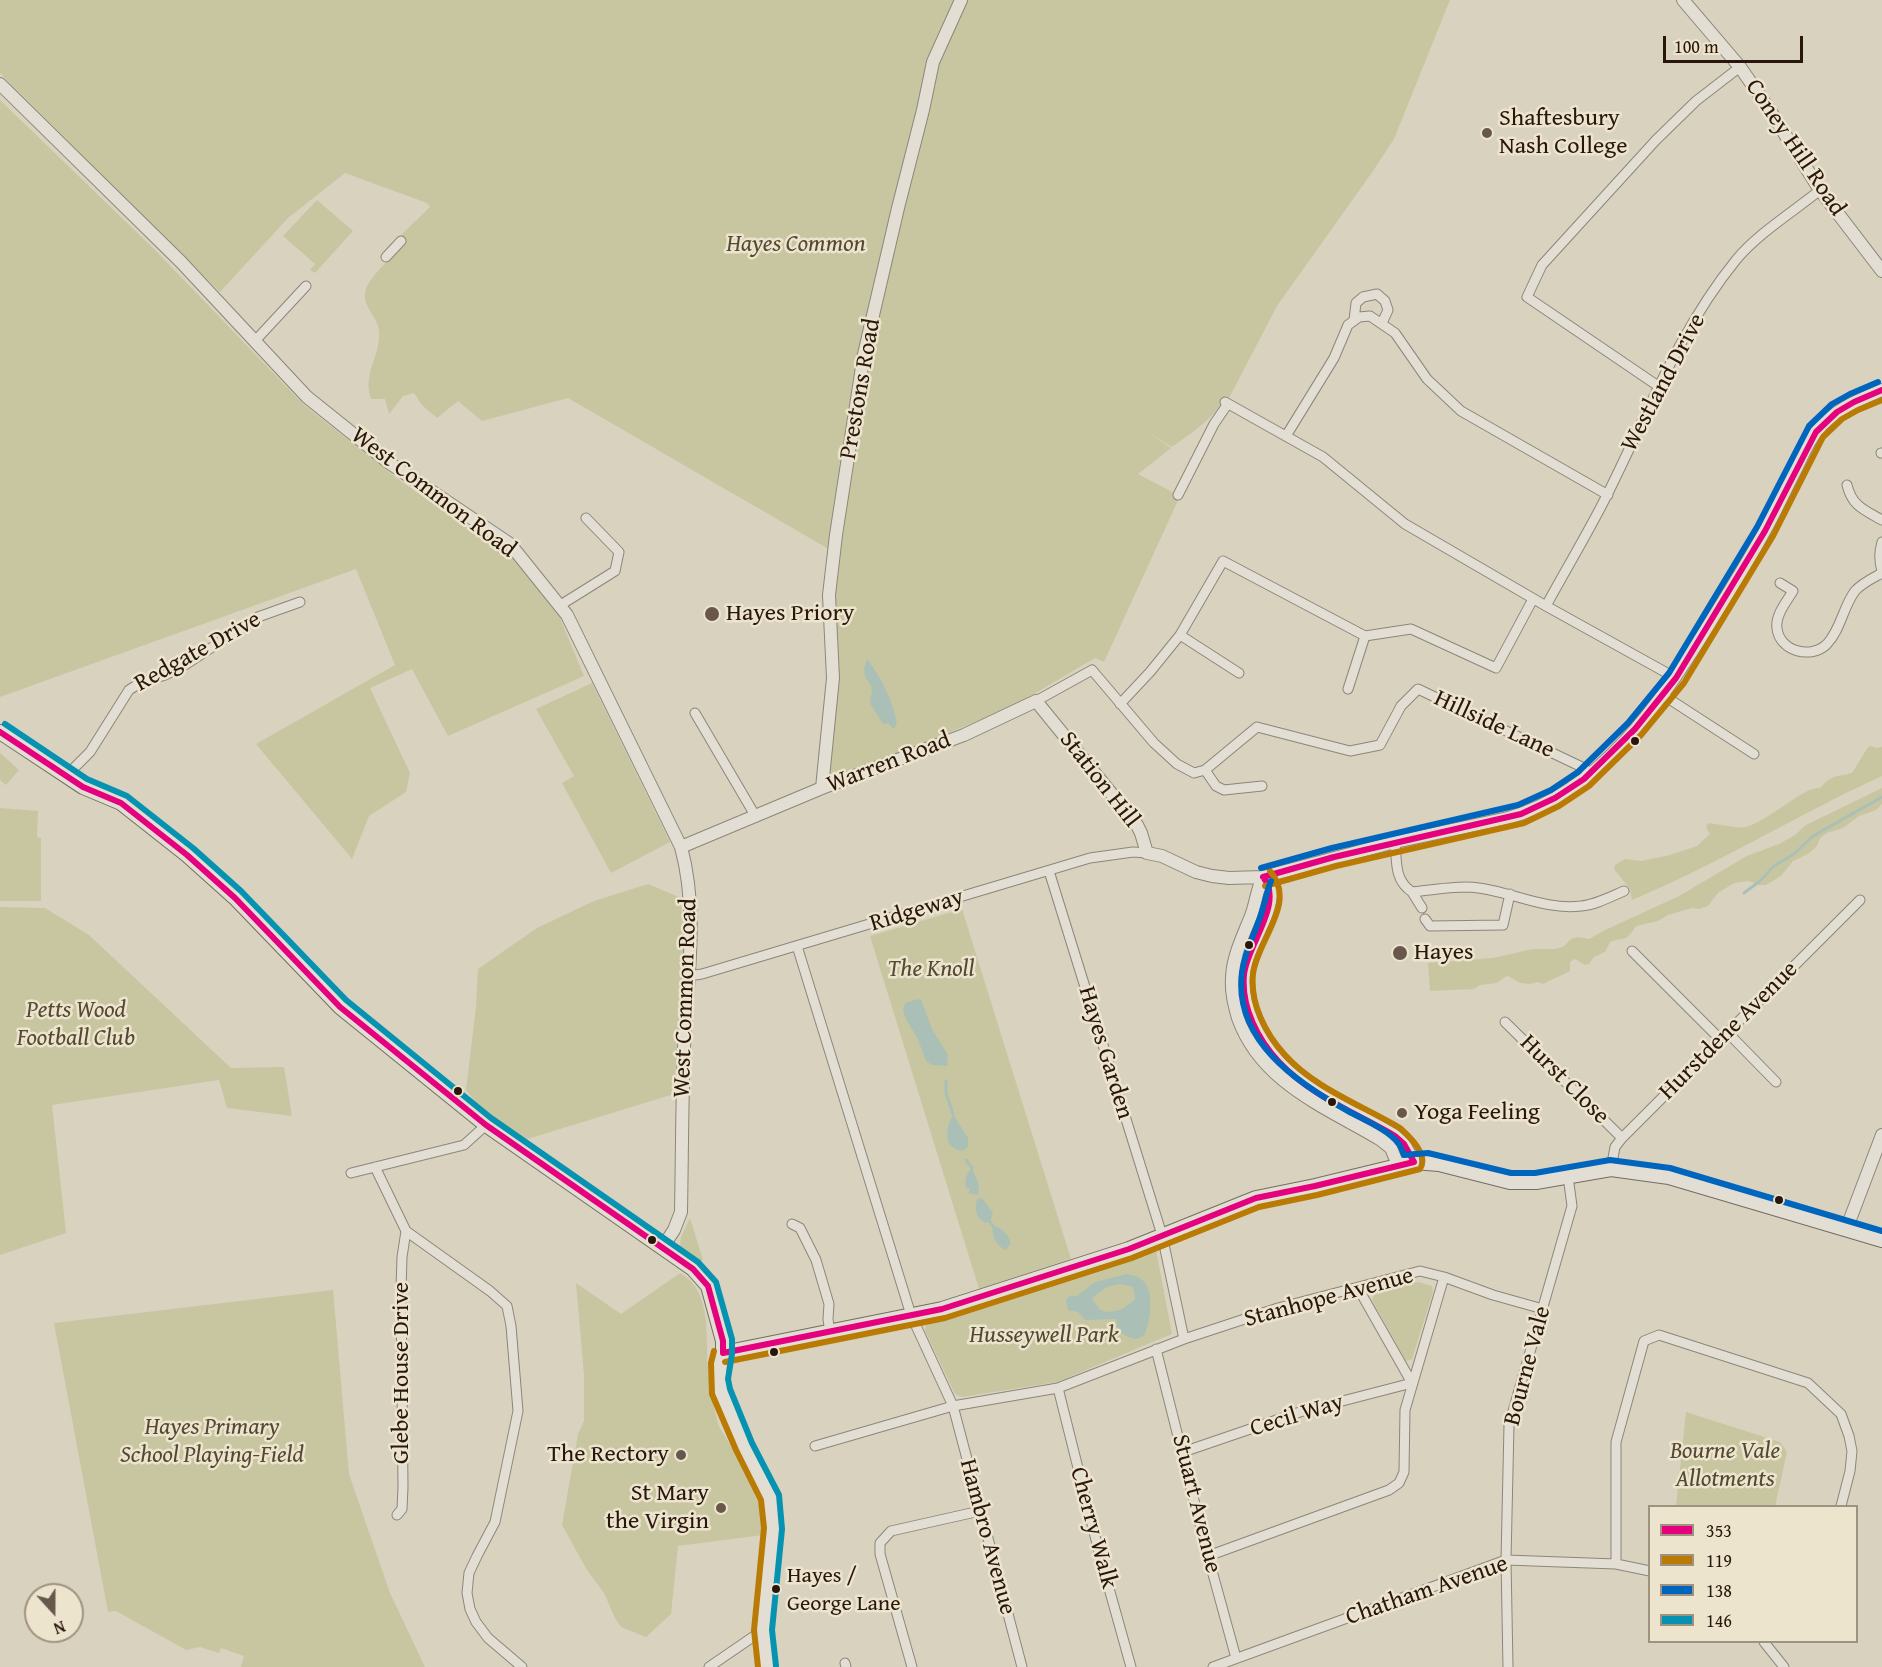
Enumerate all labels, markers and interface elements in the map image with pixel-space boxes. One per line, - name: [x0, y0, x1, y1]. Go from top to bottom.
- scale bar: [1666, 24, 1806, 62]
- text: 100 m: [1674, 33, 1719, 60]
- street label: Coney Hill Road: [1739, 74, 1851, 222]
- place label: Shaftesbury Nash College: [1499, 105, 1628, 161]
- marker: Shaftesbury Nash College: [1480, 126, 1494, 140]
- park label: Hayes Common: [726, 231, 866, 259]
- street label: Westland Drive: [1616, 309, 1712, 457]
- street label: Prestons Road: [834, 316, 888, 462]
- street label: West Common Road: [345, 421, 521, 565]
- place label: Hayes Priory: [726, 600, 854, 628]
- street label: Redgate Drive: [130, 605, 266, 699]
- marker: Hayes Priory: [703, 605, 721, 623]
- street label: Hillside Lane: [1429, 685, 1559, 765]
- street label: Warren Road: [823, 726, 955, 800]
- street label: Station Hill: [1053, 726, 1145, 834]
- unlabelled marker: [1629, 735, 1641, 747]
- street label: Ridgeway: [867, 883, 967, 939]
- street label: West Common Road: [668, 898, 704, 1098]
- unlabelled marker: [1243, 939, 1255, 951]
- place label: Hayes: [1414, 939, 1474, 967]
- marker: Hayes: [1391, 944, 1409, 962]
- park label: The Knoll: [888, 956, 974, 984]
- street label: Hurstdene Avenue: [1654, 956, 1804, 1106]
- street label: Hayes Garden: [1071, 983, 1139, 1123]
- park label: Petts Wood Football Club: [17, 997, 135, 1053]
- street label: Hurst Close: [1513, 1029, 1615, 1131]
- unlabelled marker: [452, 1085, 464, 1097]
- unlabelled marker: [1326, 1096, 1338, 1108]
- place label: Yoga Feeling: [1414, 1099, 1540, 1127]
- marker: Yoga Feeling: [1395, 1106, 1409, 1120]
- unlabelled marker: [1773, 1194, 1785, 1206]
- unlabelled marker: [646, 1234, 658, 1246]
- street label: Stanhope Avenue: [1241, 1262, 1417, 1334]
- street label: Glebe House Drive: [388, 1282, 416, 1464]
- street label: Bourne Vale: [1498, 1303, 1558, 1429]
- park label: Husseywell Park: [969, 1322, 1119, 1350]
- unlabelled marker: [768, 1346, 780, 1358]
- street label: Cecil Way: [1247, 1388, 1347, 1444]
- park label: Hayes Primary School Playing-Field: [120, 1414, 304, 1470]
- street label: Stuart Avenue: [1165, 1432, 1227, 1576]
- park label: Bourne Vale Allotments: [1670, 1438, 1780, 1494]
- place label: The Rectory: [547, 1441, 669, 1469]
- marker: The Rectory: [674, 1448, 688, 1462]
- street label: Hambro Avenue: [952, 1456, 1022, 1618]
- street label: Cherry Walk: [1063, 1464, 1123, 1592]
- place label: St Mary the Virgin: [606, 1480, 709, 1536]
- marker: St Mary the Virgin: [714, 1501, 728, 1515]
- legend: [1648, 1505, 1858, 1643]
- text: 353: [1706, 1517, 1732, 1544]
- text: 119: [1706, 1547, 1732, 1574]
- street label: Chatham Avenue: [1342, 1550, 1512, 1632]
- place label: Hayes / George Lane: [787, 1563, 900, 1615]
- text: 138: [1706, 1577, 1732, 1604]
- north arrow: [24, 1583, 84, 1643]
- marker: Hayes / George Lane: [770, 1583, 782, 1595]
- text: 146: [1706, 1607, 1732, 1634]
- text: N: [50, 1615, 69, 1641]

